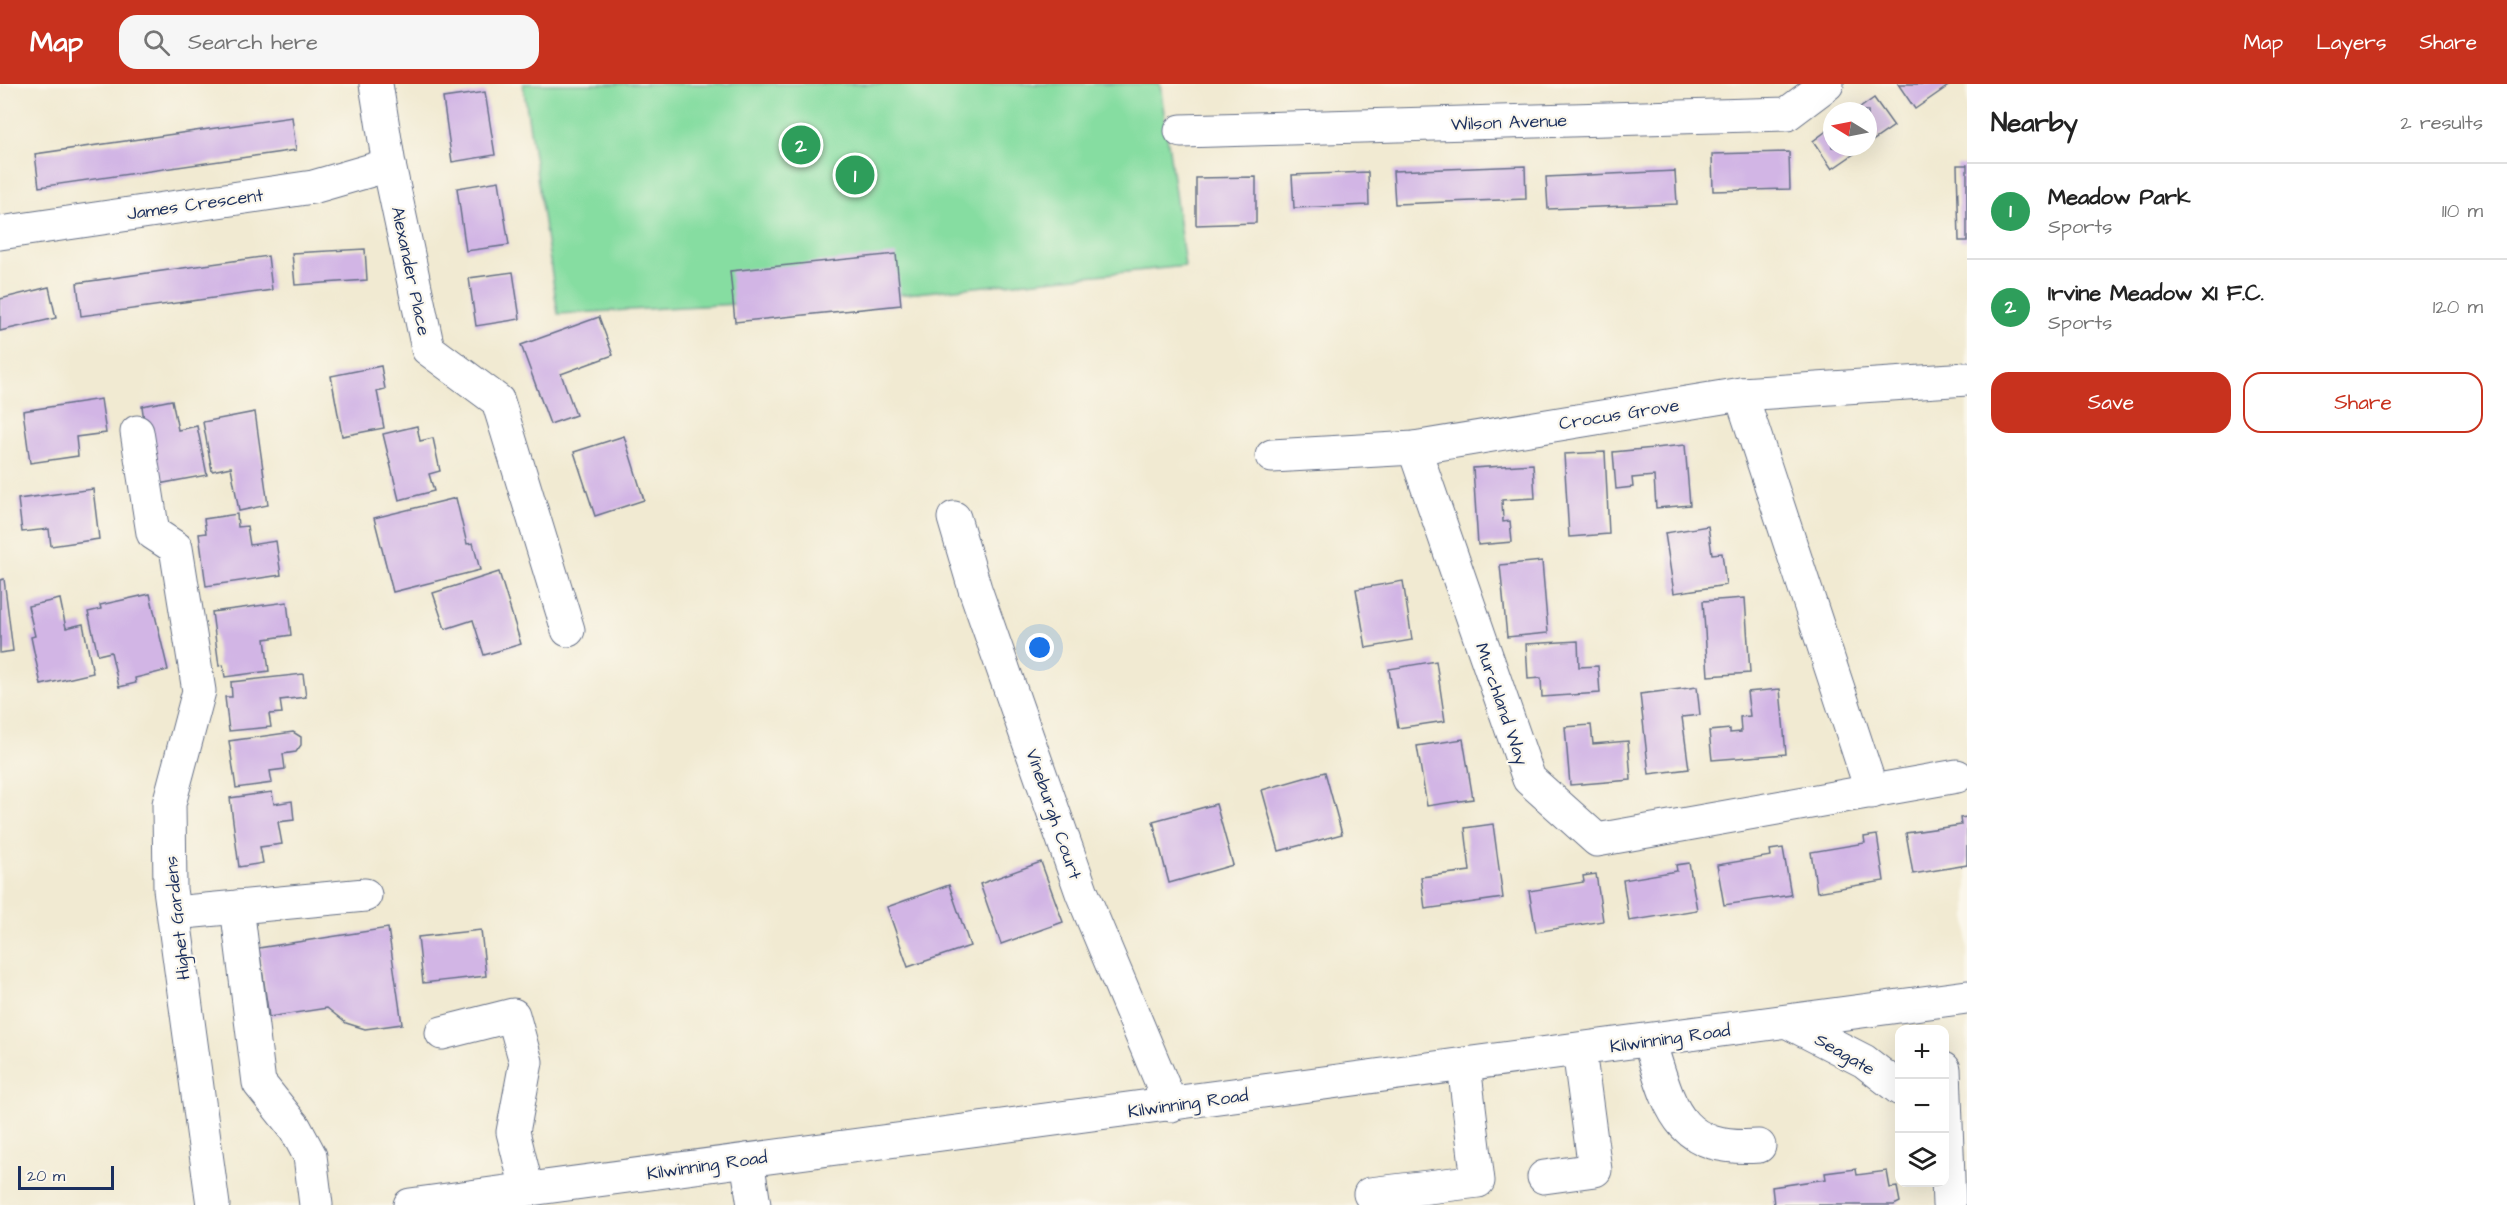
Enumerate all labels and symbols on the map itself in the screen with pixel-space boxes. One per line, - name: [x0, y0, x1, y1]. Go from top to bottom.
- north arrow: [1823, 102, 1877, 156]
- street label: Wilson Avenue: [1450, 108, 1568, 137]
- pin: 2: [782, 122, 820, 168]
- pin: 1: [836, 152, 874, 197]
- street label: James Crescent: [125, 182, 266, 226]
- street label: Alexander Place: [385, 204, 436, 338]
- street label: Crocus Grove: [1557, 393, 1681, 436]
- your location: [1025, 633, 1054, 662]
- street label: Murchland Way: [1468, 640, 1534, 769]
- street label: Vineburgh Court: [1019, 746, 1088, 884]
- street label: Highet Gardens: [159, 855, 197, 981]
- street label: Kilwinning Road: [1608, 1018, 1732, 1060]
- street label: Seagate: [1809, 1027, 1880, 1083]
- street label: Kilwinning Road: [1126, 1083, 1250, 1125]
- street label: Kilwinning Road: [645, 1145, 769, 1187]
- scale bar: [18, 1163, 114, 1190]

